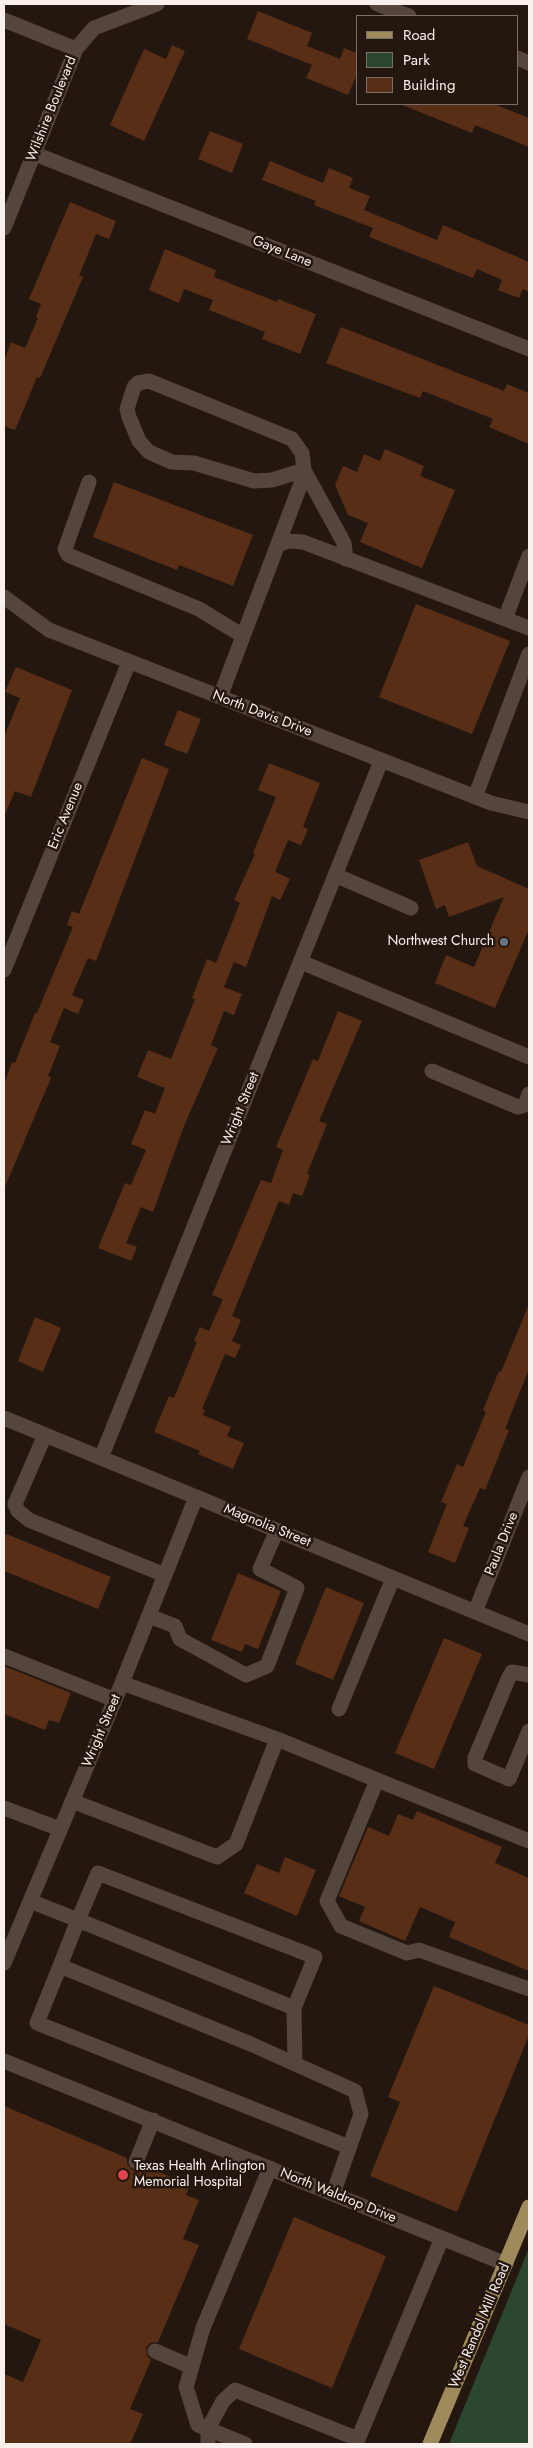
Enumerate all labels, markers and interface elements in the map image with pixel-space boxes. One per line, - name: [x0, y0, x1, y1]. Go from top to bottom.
- legend: [356, 15, 518, 105]
- text: Road: [403, 24, 435, 46]
- text: Park: [403, 49, 430, 71]
- street label: Wilshire Boulevard: [23, 54, 81, 164]
- text: Building: [403, 74, 455, 96]
- street label: Gaye Lane: [250, 233, 314, 271]
- street label: North Davis Drive: [210, 687, 314, 741]
- street label: Eric Avenue: [45, 780, 87, 852]
- place label: Northwest Church: [387, 934, 494, 950]
- marker: Northwest Church: [498, 936, 510, 948]
- street label: Wright Street: [219, 1070, 263, 1148]
- street label: Magnolia Street: [221, 1501, 313, 1551]
- street label: Paula Drive: [482, 1510, 522, 1578]
- street label: Wright Street: [79, 1692, 125, 1770]
- place label: Texas Health Arlington Memorial Hospital: [134, 2159, 265, 2192]
- street label: North Waldrop Drive: [277, 2165, 399, 2227]
- marker: Texas Health Arlington Memorial Hospital: [116, 2168, 130, 2182]
- street label: West Randol Mill Road: [446, 2261, 514, 2391]

